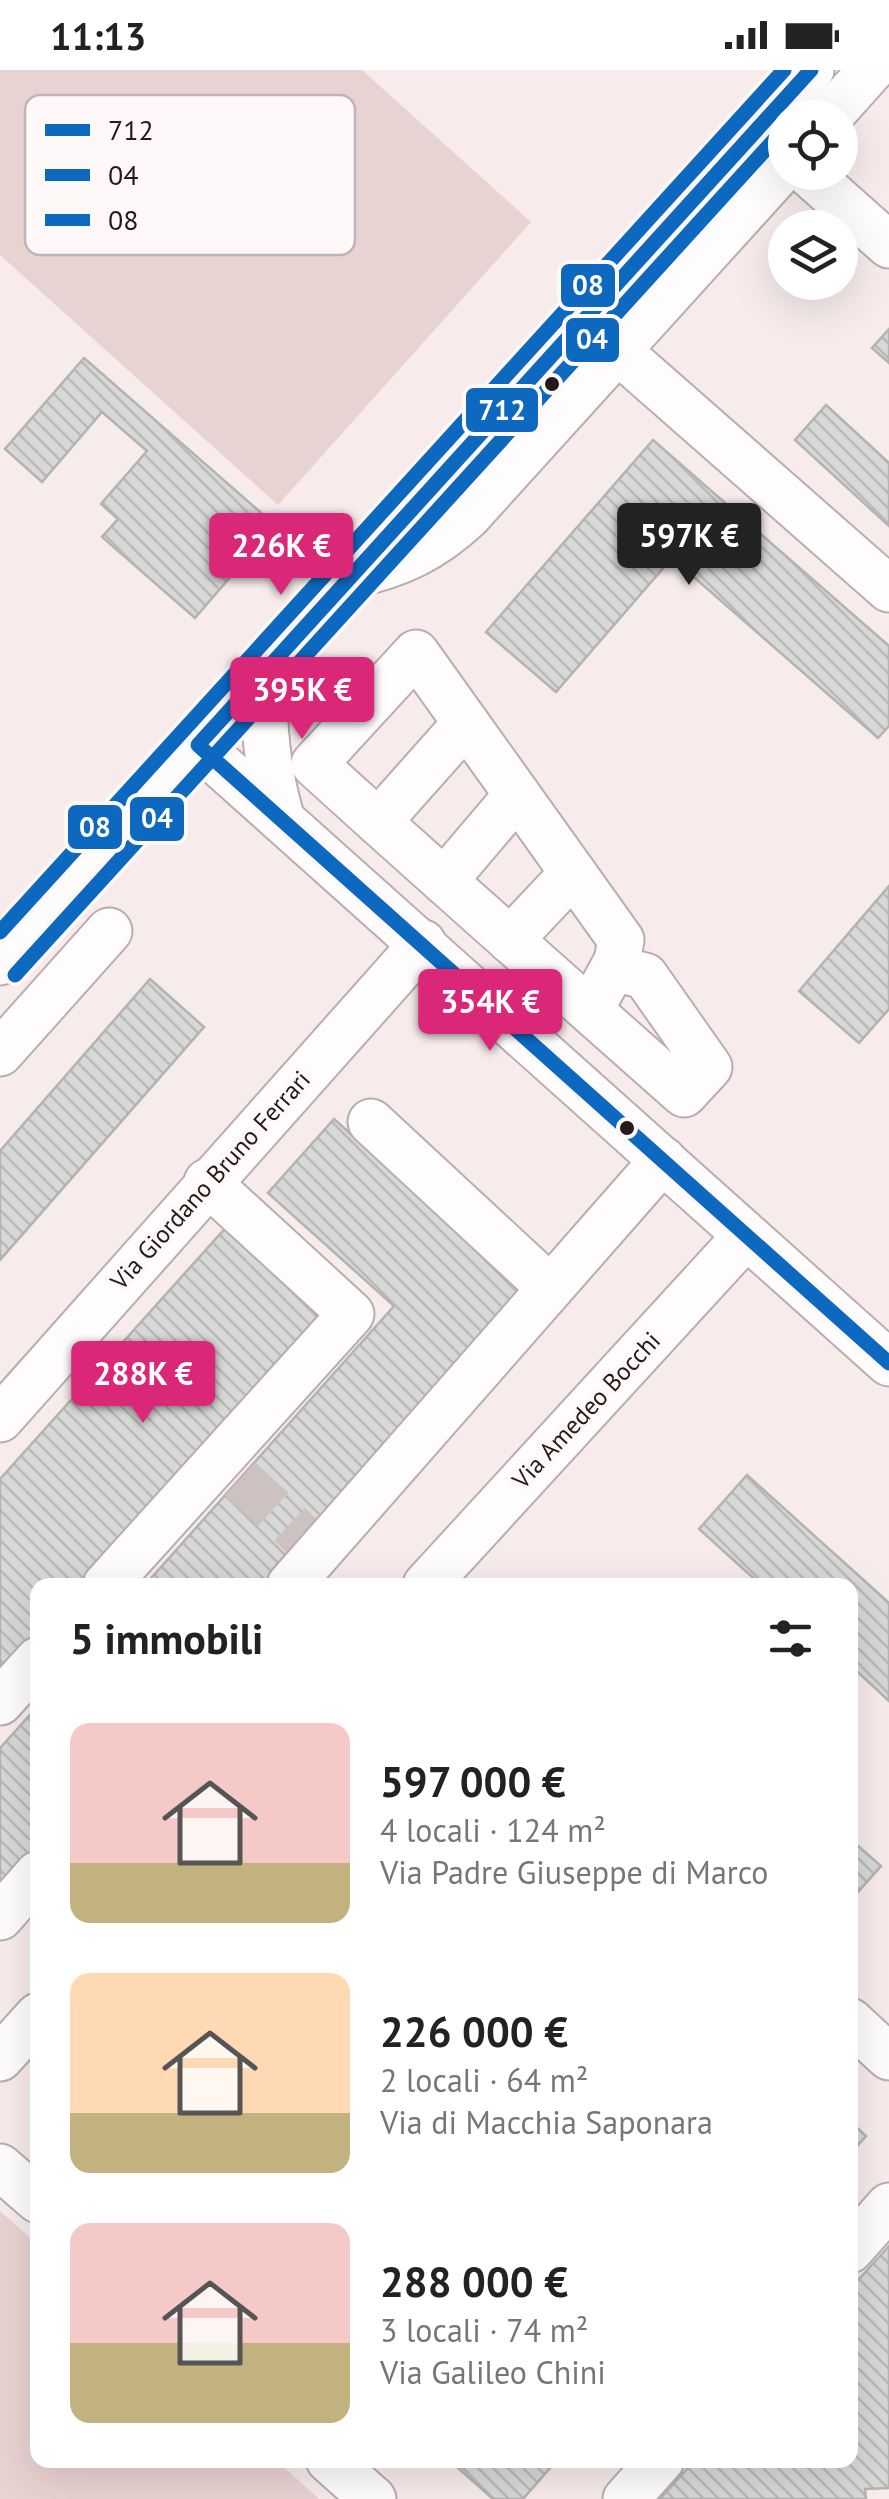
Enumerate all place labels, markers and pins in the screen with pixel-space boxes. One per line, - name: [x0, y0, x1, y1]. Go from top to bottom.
- unlabelled marker: [542, 374, 562, 394]
- pin: 597K €: [608, 503, 770, 588]
- pin: 226K €: [200, 513, 362, 598]
- pin: 395K €: [221, 657, 383, 742]
- pin: 354K €: [409, 969, 571, 1054]
- unlabelled marker: [617, 1118, 637, 1138]
- pin: 288K €: [62, 1341, 224, 1426]

